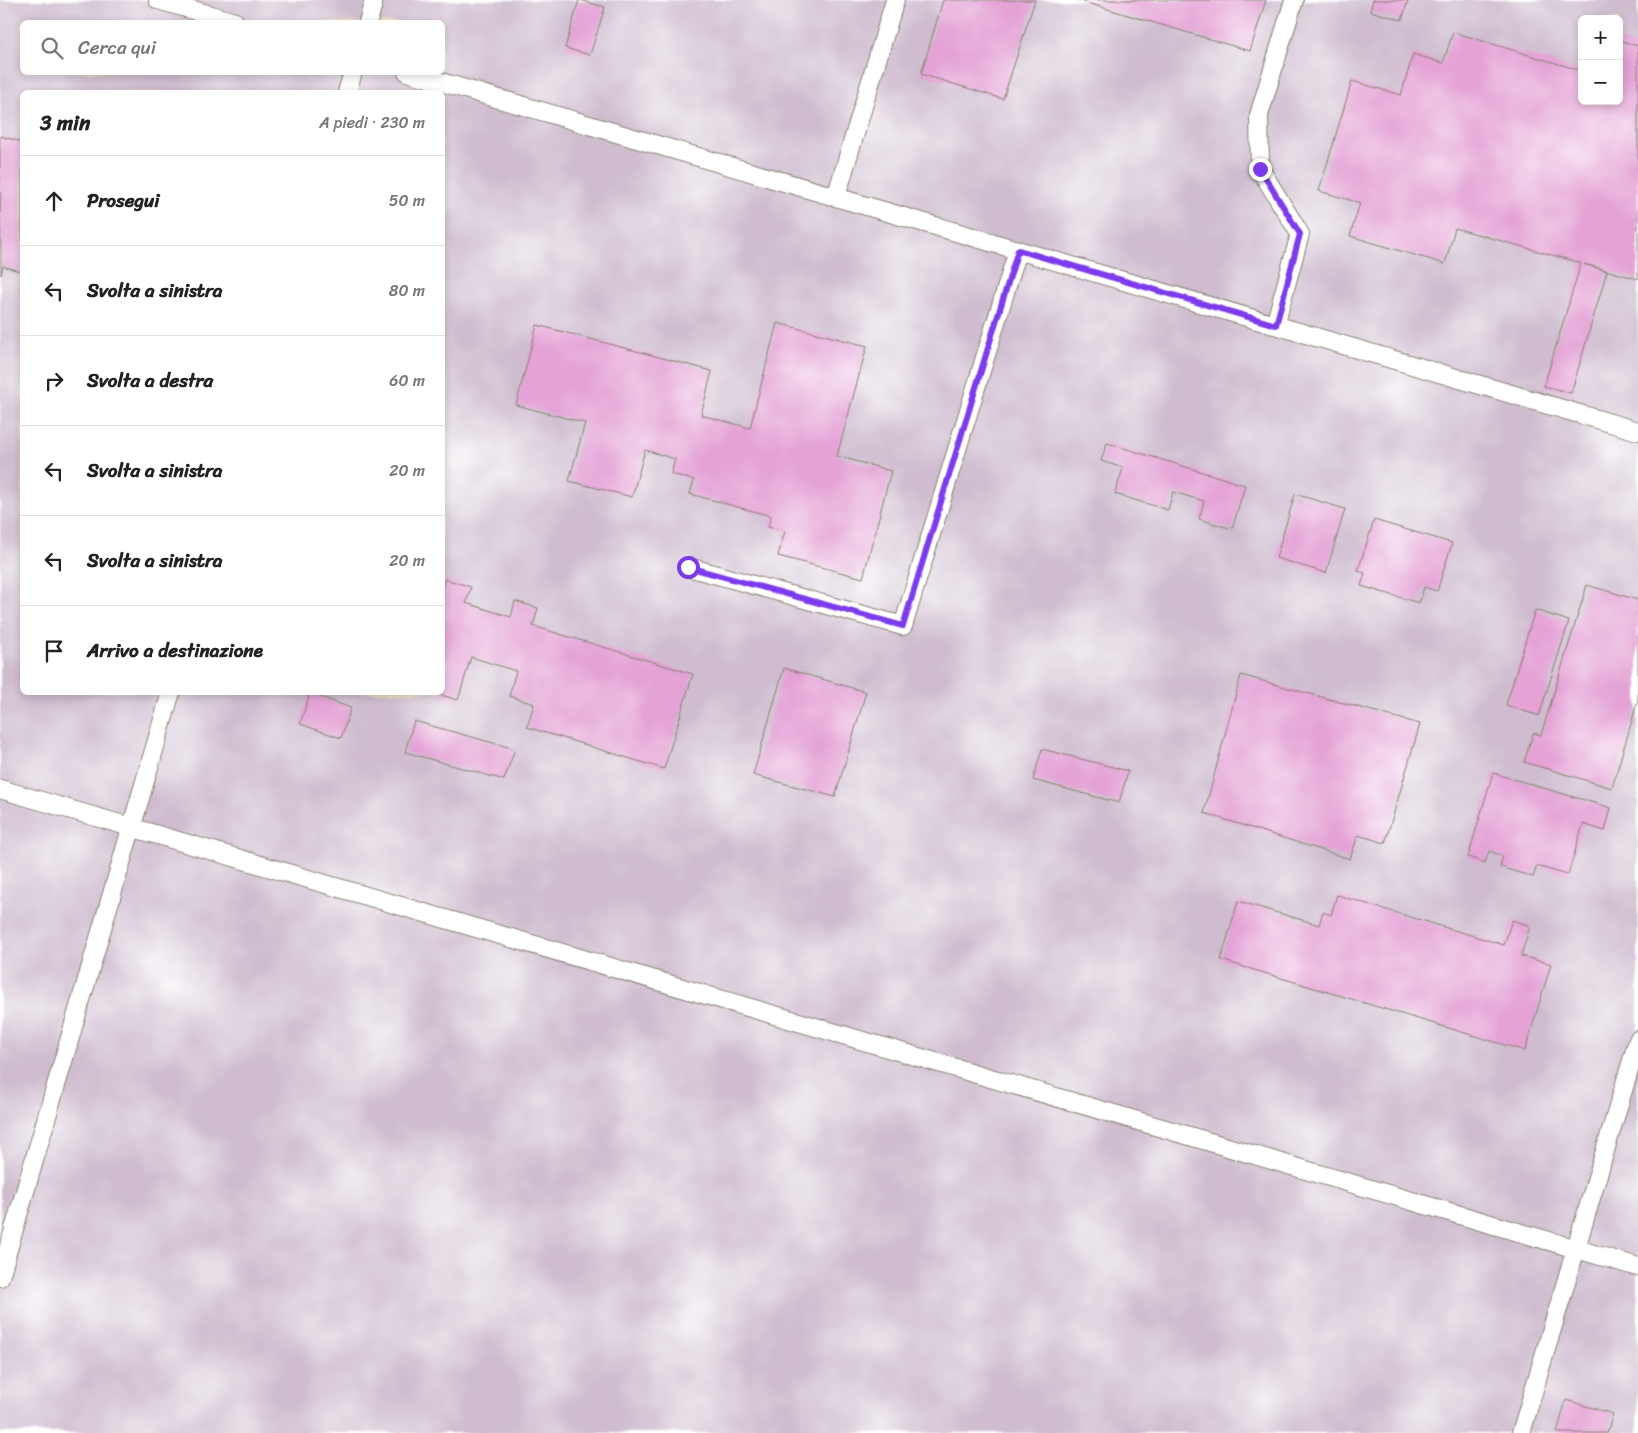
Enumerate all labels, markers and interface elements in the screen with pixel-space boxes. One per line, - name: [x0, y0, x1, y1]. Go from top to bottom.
- map controls: [1578, 15, 1623, 105]
- button: +: [1578, 15, 1623, 60]
- search box: [20, 20, 445, 75]
- text: Cerca qui: [78, 31, 156, 64]
- icon: search: [38, 34, 66, 62]
- button: −: [1578, 60, 1623, 105]
- text: 3 min: [40, 104, 90, 142]
- text: A piedi · 230 m: [319, 108, 425, 137]
- route end: [1249, 158, 1272, 181]
- text: Prosegui: [87, 184, 160, 217]
- text: 50 m: [389, 186, 425, 215]
- icon: ahead: [40, 187, 68, 215]
- text: Svolta a sinistra: [87, 274, 222, 307]
- text: 80 m: [389, 276, 425, 305]
- icon: left: [40, 277, 68, 305]
- text: Svolta a destra: [87, 364, 213, 397]
- text: 60 m: [389, 366, 425, 395]
- icon: right: [40, 367, 68, 395]
- text: Svolta a sinistra: [87, 454, 222, 487]
- text: 20 m: [389, 456, 425, 485]
- icon: left: [40, 457, 68, 485]
- text: Svolta a sinistra: [87, 544, 222, 577]
- text: 20 m: [389, 546, 425, 575]
- icon: left: [40, 547, 68, 575]
- route start: [677, 556, 700, 579]
- text: Arrivo a destinazione: [87, 634, 263, 667]
- icon: arrive: [40, 637, 68, 665]

